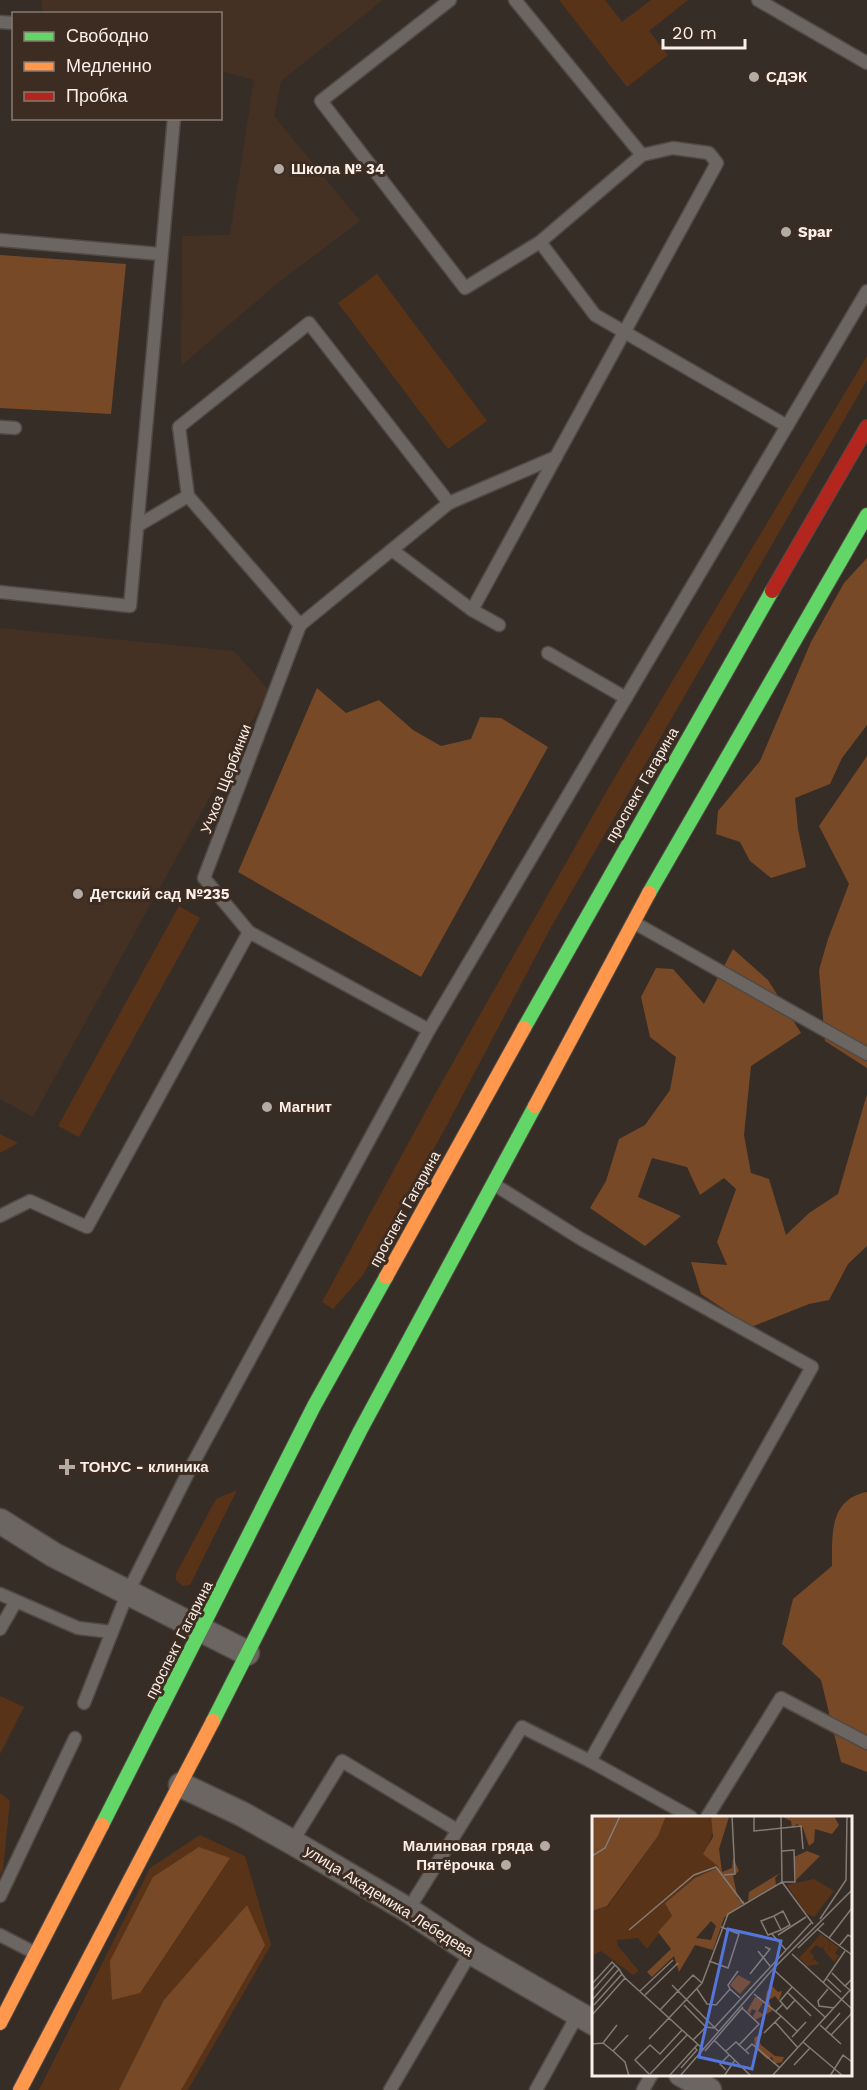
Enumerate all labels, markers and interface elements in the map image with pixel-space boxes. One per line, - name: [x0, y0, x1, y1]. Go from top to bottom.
- legend: [12, 12, 222, 120]
- scale bar: [663, 12, 746, 50]
- text: 20 m: [672, 22, 717, 43]
- text: Свободно: [66, 25, 149, 46]
- text: Медленно: [66, 55, 152, 76]
- place label: СДЭК: [766, 68, 808, 86]
- marker: СДЭК: [747, 70, 761, 84]
- text: Пробка: [66, 85, 129, 106]
- place label: Школа № 34: [291, 160, 385, 178]
- marker: Школа № 34: [272, 162, 286, 176]
- place label: Spar: [798, 223, 833, 241]
- marker: Spar: [779, 225, 793, 239]
- street label: Учхоз Щербинки: [197, 722, 255, 836]
- street label: проспект Гагарина: [602, 724, 683, 846]
- place label: Детский сад №235: [90, 885, 230, 903]
- marker: Детский сад №235: [71, 887, 85, 901]
- place label: Магнит: [279, 1098, 332, 1116]
- marker: Магнит: [260, 1100, 274, 1114]
- street label: проспект Гагарина: [366, 1147, 445, 1270]
- marker: ТОНУС - клиника: [58, 1458, 76, 1476]
- place label: ТОНУС - клиника: [80, 1458, 209, 1476]
- street label: проспект Гагарина: [141, 1577, 217, 1702]
- inset map: [592, 1816, 852, 2075]
- place label: Малиновая гряда: [403, 1837, 534, 1855]
- marker: Малиновая гряда: [538, 1839, 552, 1853]
- street label: улица Академика Лебедева: [301, 1842, 477, 1961]
- place label: Пятёрочка: [416, 1856, 495, 1874]
- marker: Пятёрочка: [499, 1858, 513, 1872]

